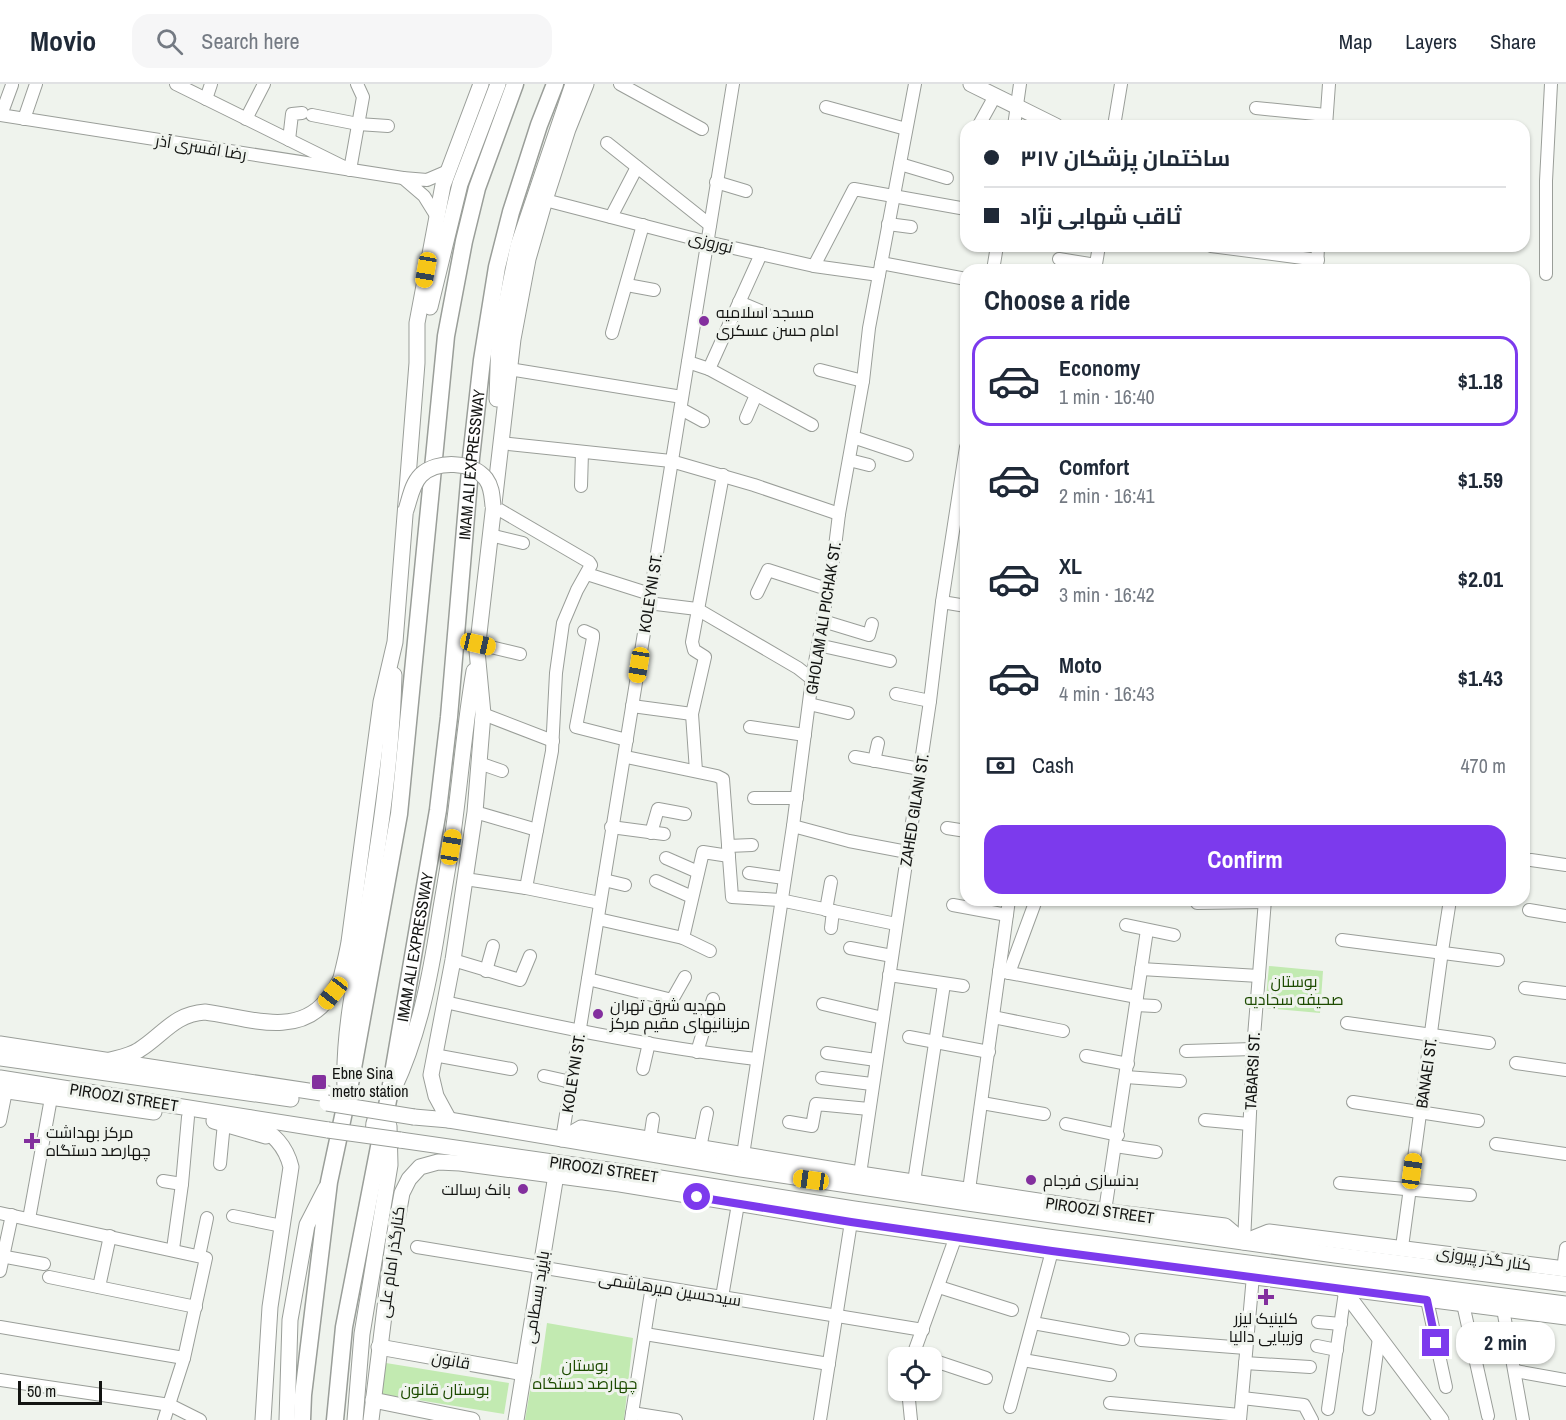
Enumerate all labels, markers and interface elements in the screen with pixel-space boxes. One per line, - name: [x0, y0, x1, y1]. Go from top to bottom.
- search box: [132, 14, 552, 68]
- text: Movio: [30, 22, 96, 60]
- icon: search: [153, 25, 186, 58]
- text: Search here: [201, 26, 300, 56]
- text: Map: [1339, 27, 1372, 56]
- text: Layers: [1405, 27, 1457, 56]
- text: Share: [1490, 27, 1536, 56]
- street label: رضا افسری آذر: [153, 129, 248, 165]
- text: ساختمان پزشکان ۳۱۷: [1020, 143, 1230, 173]
- text: ثاقب شهابی نژاد: [1020, 201, 1181, 231]
- street label: نوروزی: [687, 226, 735, 258]
- car: [414, 251, 438, 289]
- text: Choose a ride: [984, 282, 1130, 318]
- place label: مسجد اسلامیه امام حسن عسکری: [716, 301, 839, 342]
- marker: مسجد اسلامیه امام حسن عسکری: [697, 314, 711, 328]
- text: Economy: [1059, 353, 1140, 383]
- icon: car: [987, 354, 1041, 408]
- text: $1.18: [1458, 366, 1503, 396]
- text: 1 min · 16:40: [1059, 383, 1155, 410]
- street label: IMAM ALI EXPRESSWAY: [453, 388, 490, 541]
- text: Comfort: [1059, 452, 1129, 482]
- icon: car: [987, 453, 1041, 507]
- text: $1.59: [1458, 465, 1503, 495]
- text: 2 min · 16:41: [1059, 482, 1155, 509]
- street label: GHOLAM ALI PICHAK ST.: [800, 540, 846, 696]
- text: XL: [1059, 551, 1082, 581]
- street label: KOLEYNI ST.: [633, 552, 667, 634]
- icon: car: [987, 552, 1041, 606]
- text: $2.01: [1458, 564, 1503, 594]
- text: 3 min · 16:42: [1059, 581, 1155, 608]
- car: [458, 631, 498, 657]
- car: [627, 646, 651, 684]
- text: Moto: [1059, 650, 1102, 680]
- icon: car: [987, 651, 1041, 705]
- text: $1.43: [1458, 663, 1503, 693]
- text: 4 min · 16:43: [1059, 680, 1155, 707]
- icon: cash: [984, 749, 1017, 782]
- text: Cash: [1032, 750, 1074, 780]
- street label: ZAHED GILANI ST.: [894, 752, 934, 868]
- text: 470 m: [1460, 752, 1506, 779]
- button: Confirm: [984, 825, 1506, 894]
- car: [439, 828, 463, 866]
- street label: IMAM ALI EXPRESSWAY: [391, 870, 438, 1023]
- park label: بوستان صحیفه سجادیه: [1244, 970, 1344, 1010]
- car: [315, 973, 351, 1013]
- place label: مهدیه شرق تهران مزینانیهای مقیم مرکز: [609, 994, 750, 1035]
- marker: مهدیه شرق تهران مزینانیهای مقیم مرکز: [591, 1007, 605, 1021]
- street label: KOLEYNI ST.: [556, 1032, 590, 1114]
- street label: TABARSI ST.: [1239, 1032, 1265, 1110]
- street label: BANAEI ST.: [1410, 1036, 1442, 1110]
- place label: Ebne Sina metro station: [332, 1062, 409, 1102]
- marker: Ebne Sina metro station: [310, 1073, 328, 1091]
- street label: PIROOZI STREET: [68, 1078, 180, 1116]
- place label: مرکز بهداشت چهارصد دستگاه: [46, 1121, 151, 1162]
- marker: مرکز بهداشت چهارصد دستگاه: [23, 1132, 41, 1150]
- street label: PIROOZI STREET: [548, 1150, 660, 1188]
- car: [1401, 1152, 1423, 1190]
- car: [792, 1169, 830, 1191]
- place label: بدنسازی فرجام: [1043, 1169, 1139, 1192]
- marker: بدنسازی فرجام: [1024, 1173, 1038, 1187]
- place label: بانک رسالت: [441, 1178, 511, 1200]
- marker: بانک رسالت: [516, 1182, 530, 1196]
- route start: [683, 1183, 710, 1210]
- street label: PIROOZI STREET: [1044, 1191, 1156, 1229]
- street label: کنارگذر امام علی: [372, 1205, 411, 1319]
- street label: کنار گذر پیروزی: [1435, 1240, 1533, 1277]
- street label: بایزید بسطامی: [518, 1249, 554, 1345]
- street label: سیدحسین میرهاشمی: [597, 1267, 743, 1311]
- marker: کلینیک لیزر وزیبایی دالیا: [1257, 1288, 1275, 1306]
- place label: کلینیک لیزر وزیبایی دالیا: [1229, 1307, 1303, 1347]
- callout: 2 min: [1457, 1322, 1556, 1364]
- route end: [1422, 1329, 1449, 1356]
- text: 2 min: [1484, 1329, 1527, 1356]
- street label: قانون: [430, 1346, 472, 1374]
- map controls: [888, 1347, 942, 1401]
- button: locate: [888, 1347, 942, 1401]
- park label: بوستان چهارصد دستگاه: [533, 1354, 637, 1395]
- scale bar: [18, 1378, 102, 1406]
- park label: بوستان قانون: [400, 1378, 490, 1400]
- text: 50 m: [27, 1380, 56, 1402]

